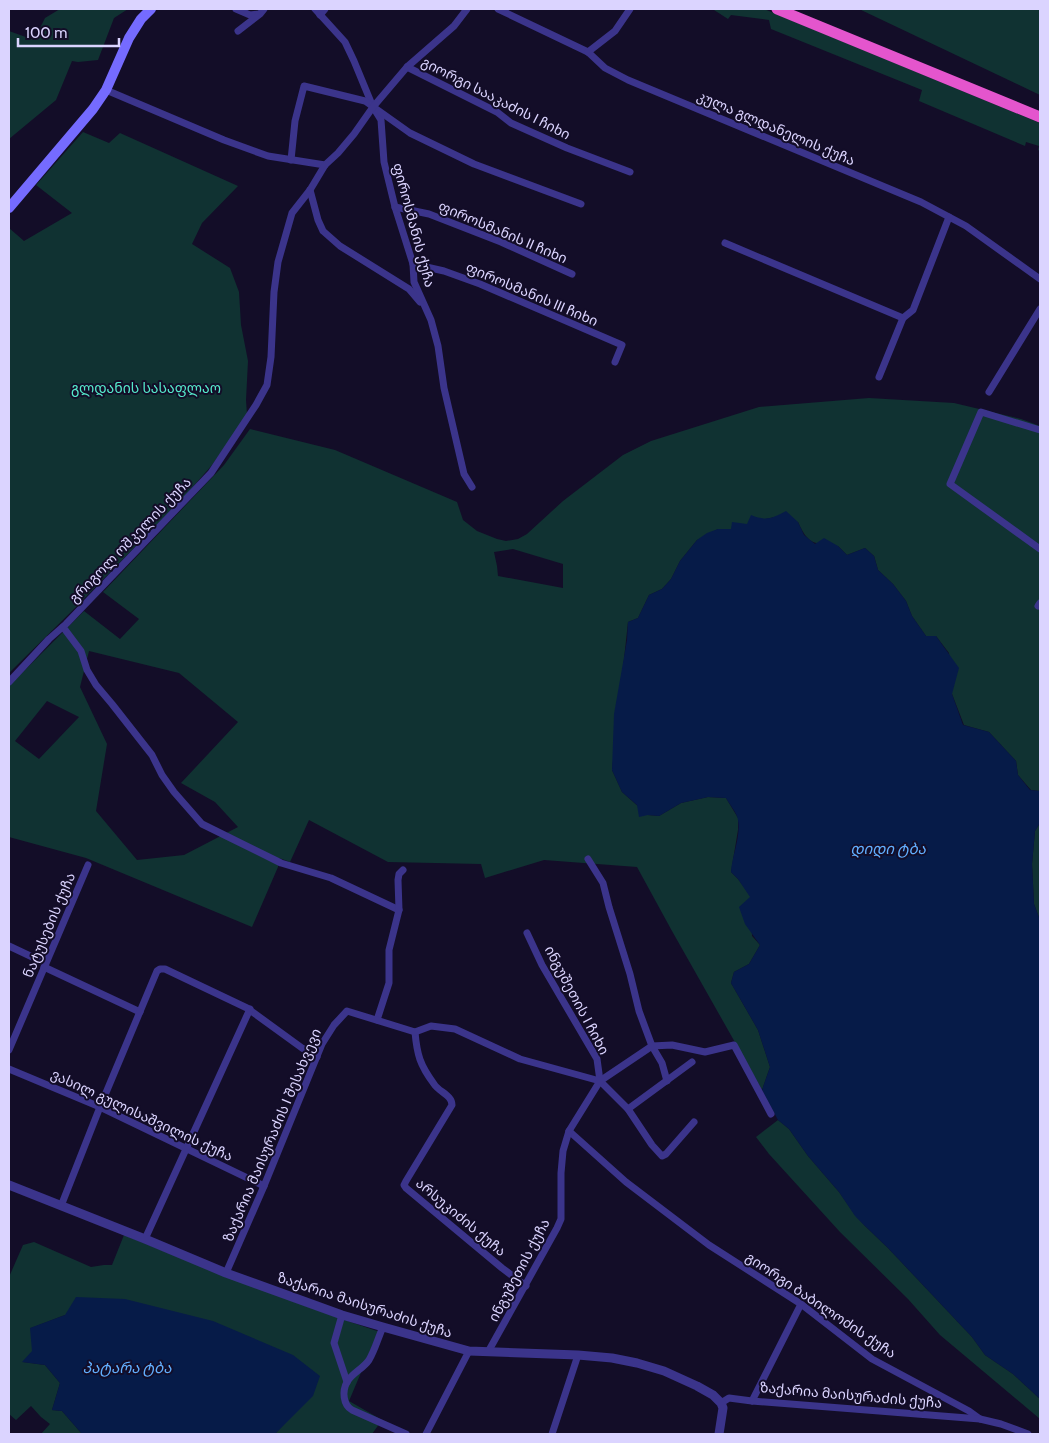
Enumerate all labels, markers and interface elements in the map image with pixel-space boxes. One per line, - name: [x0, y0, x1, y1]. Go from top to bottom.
- scale bar: [18, 15, 119, 47]
- text: 100 m: [25, 24, 67, 42]
- street label: გიორგი სააკაძის I ჩიხი: [418, 53, 574, 143]
- street label: კულა გლდანელის ქუჩა: [694, 87, 858, 169]
- street label: ფიროსმანის ქუჩა: [389, 161, 439, 289]
- street label: ფიროსმანის II ჩიხი: [436, 197, 570, 267]
- street label: ფიროსმანის III ჩიხი: [463, 258, 601, 330]
- park label: გლდანის სასაფლაო: [71, 379, 221, 397]
- street label: გრიგოლ ოშკელის ქუჩა: [65, 473, 195, 607]
- water label: დიდი ტბა: [850, 840, 927, 858]
- street label: ნატუსების ქუჩა: [19, 870, 79, 980]
- street label: ინგუშეთის I ჩიხი: [541, 942, 613, 1058]
- street label: ზაქარია მაისურაძის I შესახვევი: [219, 1026, 325, 1244]
- street label: ვასილ გულისაშვილის ქუჩა: [48, 1065, 236, 1165]
- street label: არსუკიძის ქუჩა: [412, 1174, 510, 1260]
- street label: ინგუშეთის ქუჩა: [484, 1215, 554, 1325]
- street label: გიორგი ბაბილოძის ქუჩა: [742, 1248, 900, 1362]
- street label: ზაქარია მაისურაძის ქუჩა: [275, 1268, 455, 1342]
- water label: პატარა ტბა: [83, 1359, 172, 1377]
- street label: ზაქარია მაისურაძის ქუჩა: [759, 1378, 943, 1412]

